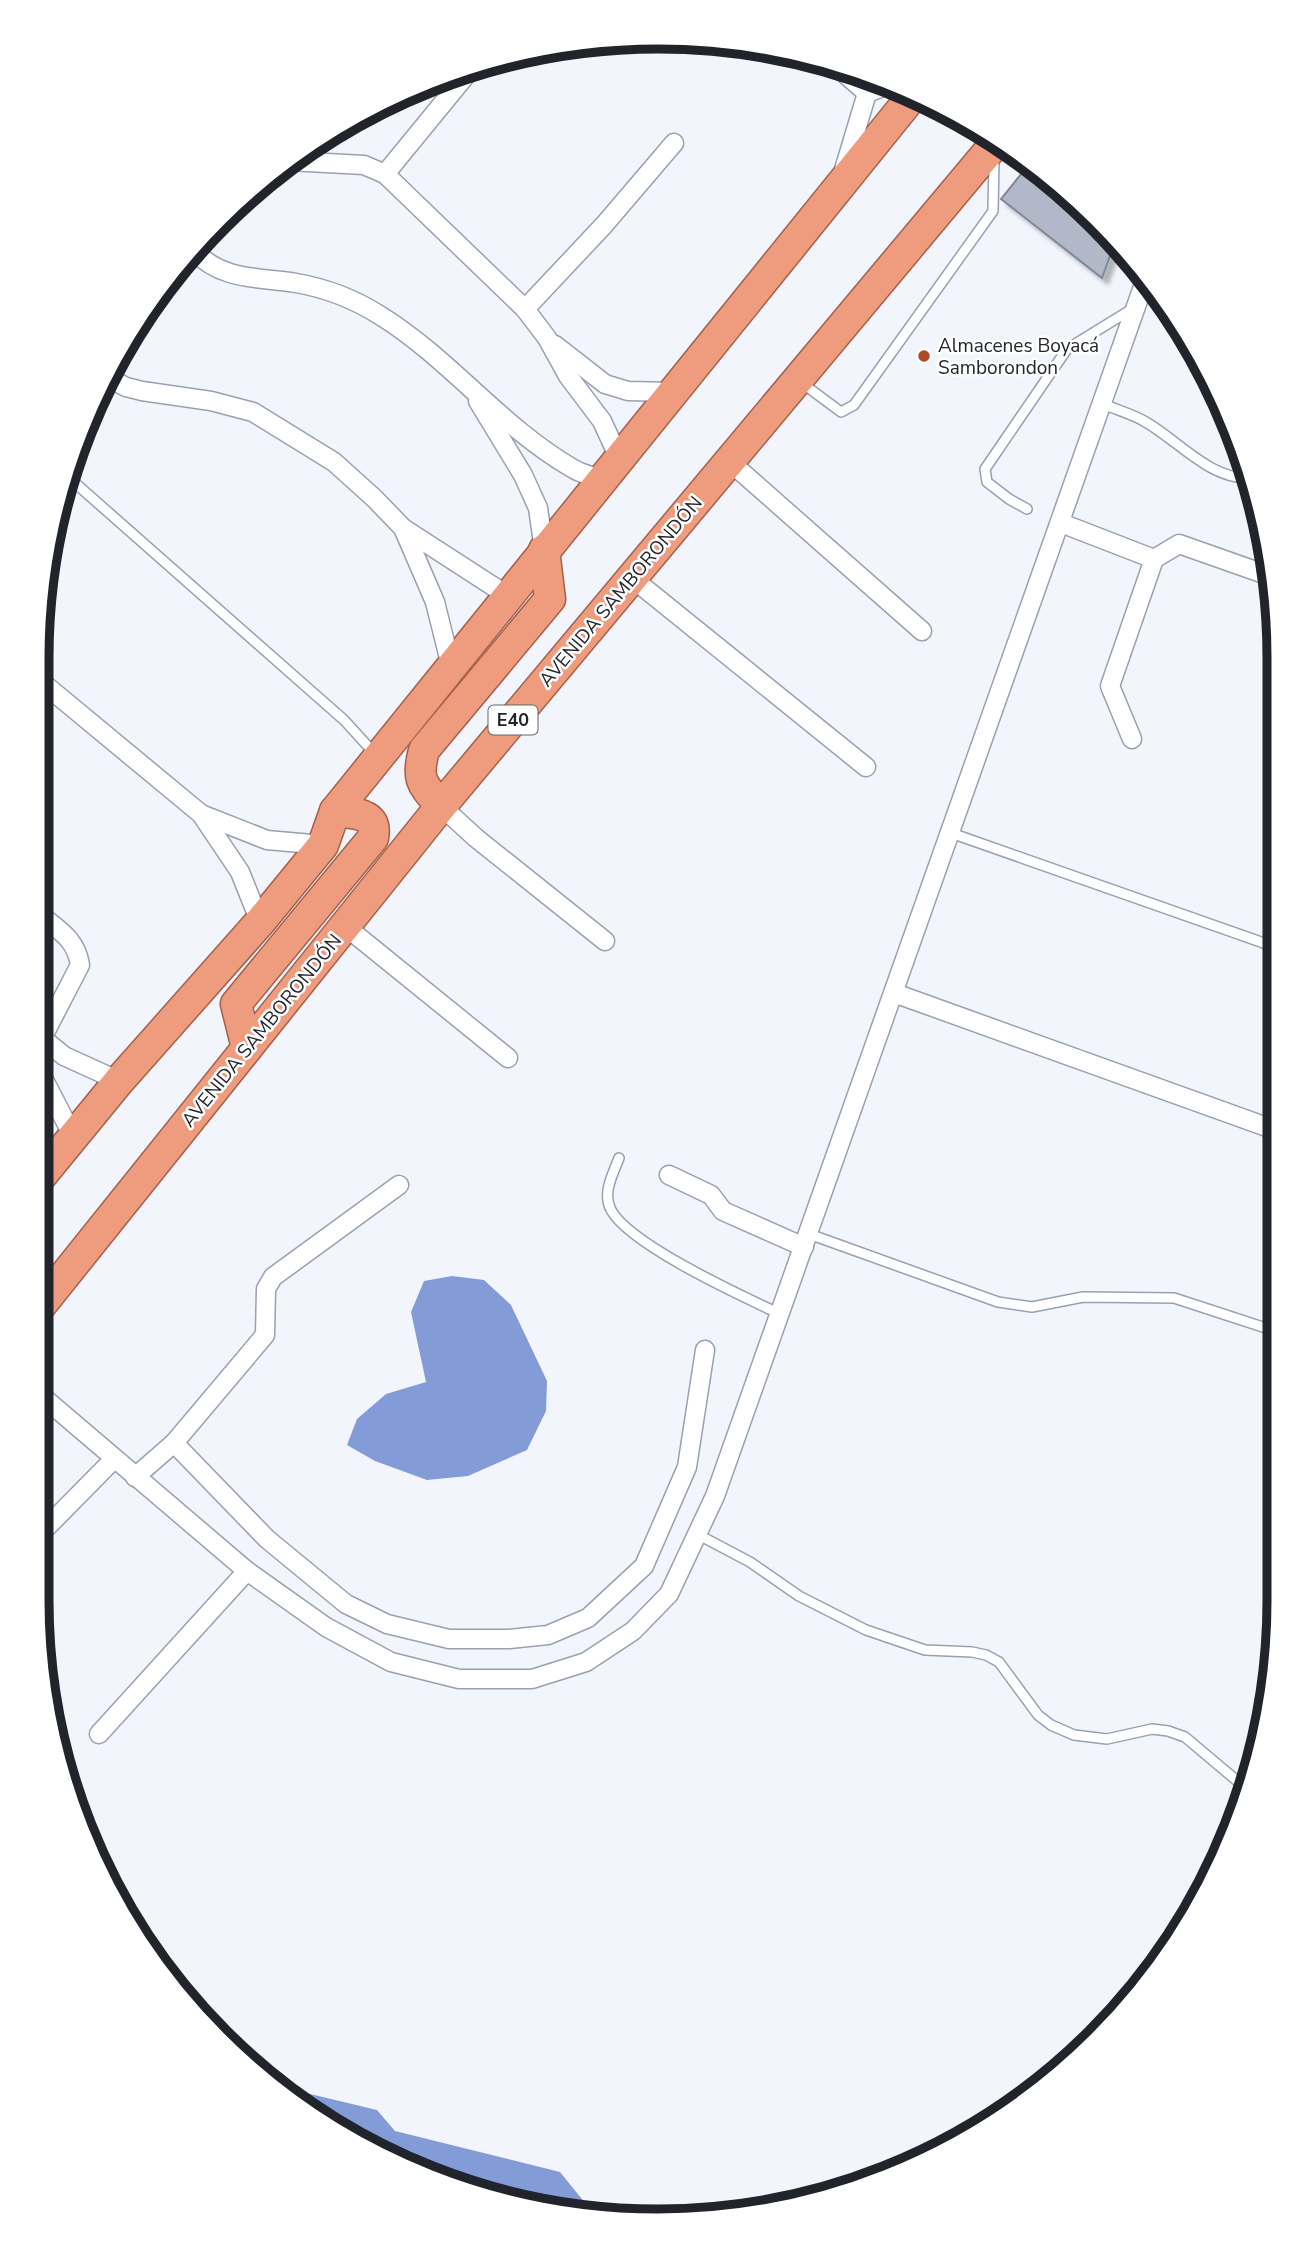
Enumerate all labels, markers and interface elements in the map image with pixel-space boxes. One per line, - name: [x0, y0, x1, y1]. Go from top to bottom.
- place label: Almacenes Boyacá Samborondon: [938, 333, 1099, 381]
- marker: Almacenes Boyacá Samborondon: [916, 348, 932, 364]
- street label: AVENIDA SAMBORONDÓN: [533, 491, 708, 693]
- road number: E40: [489, 706, 538, 734]
- street label: AVENIDA SAMBORONDÓN: [176, 929, 348, 1133]

